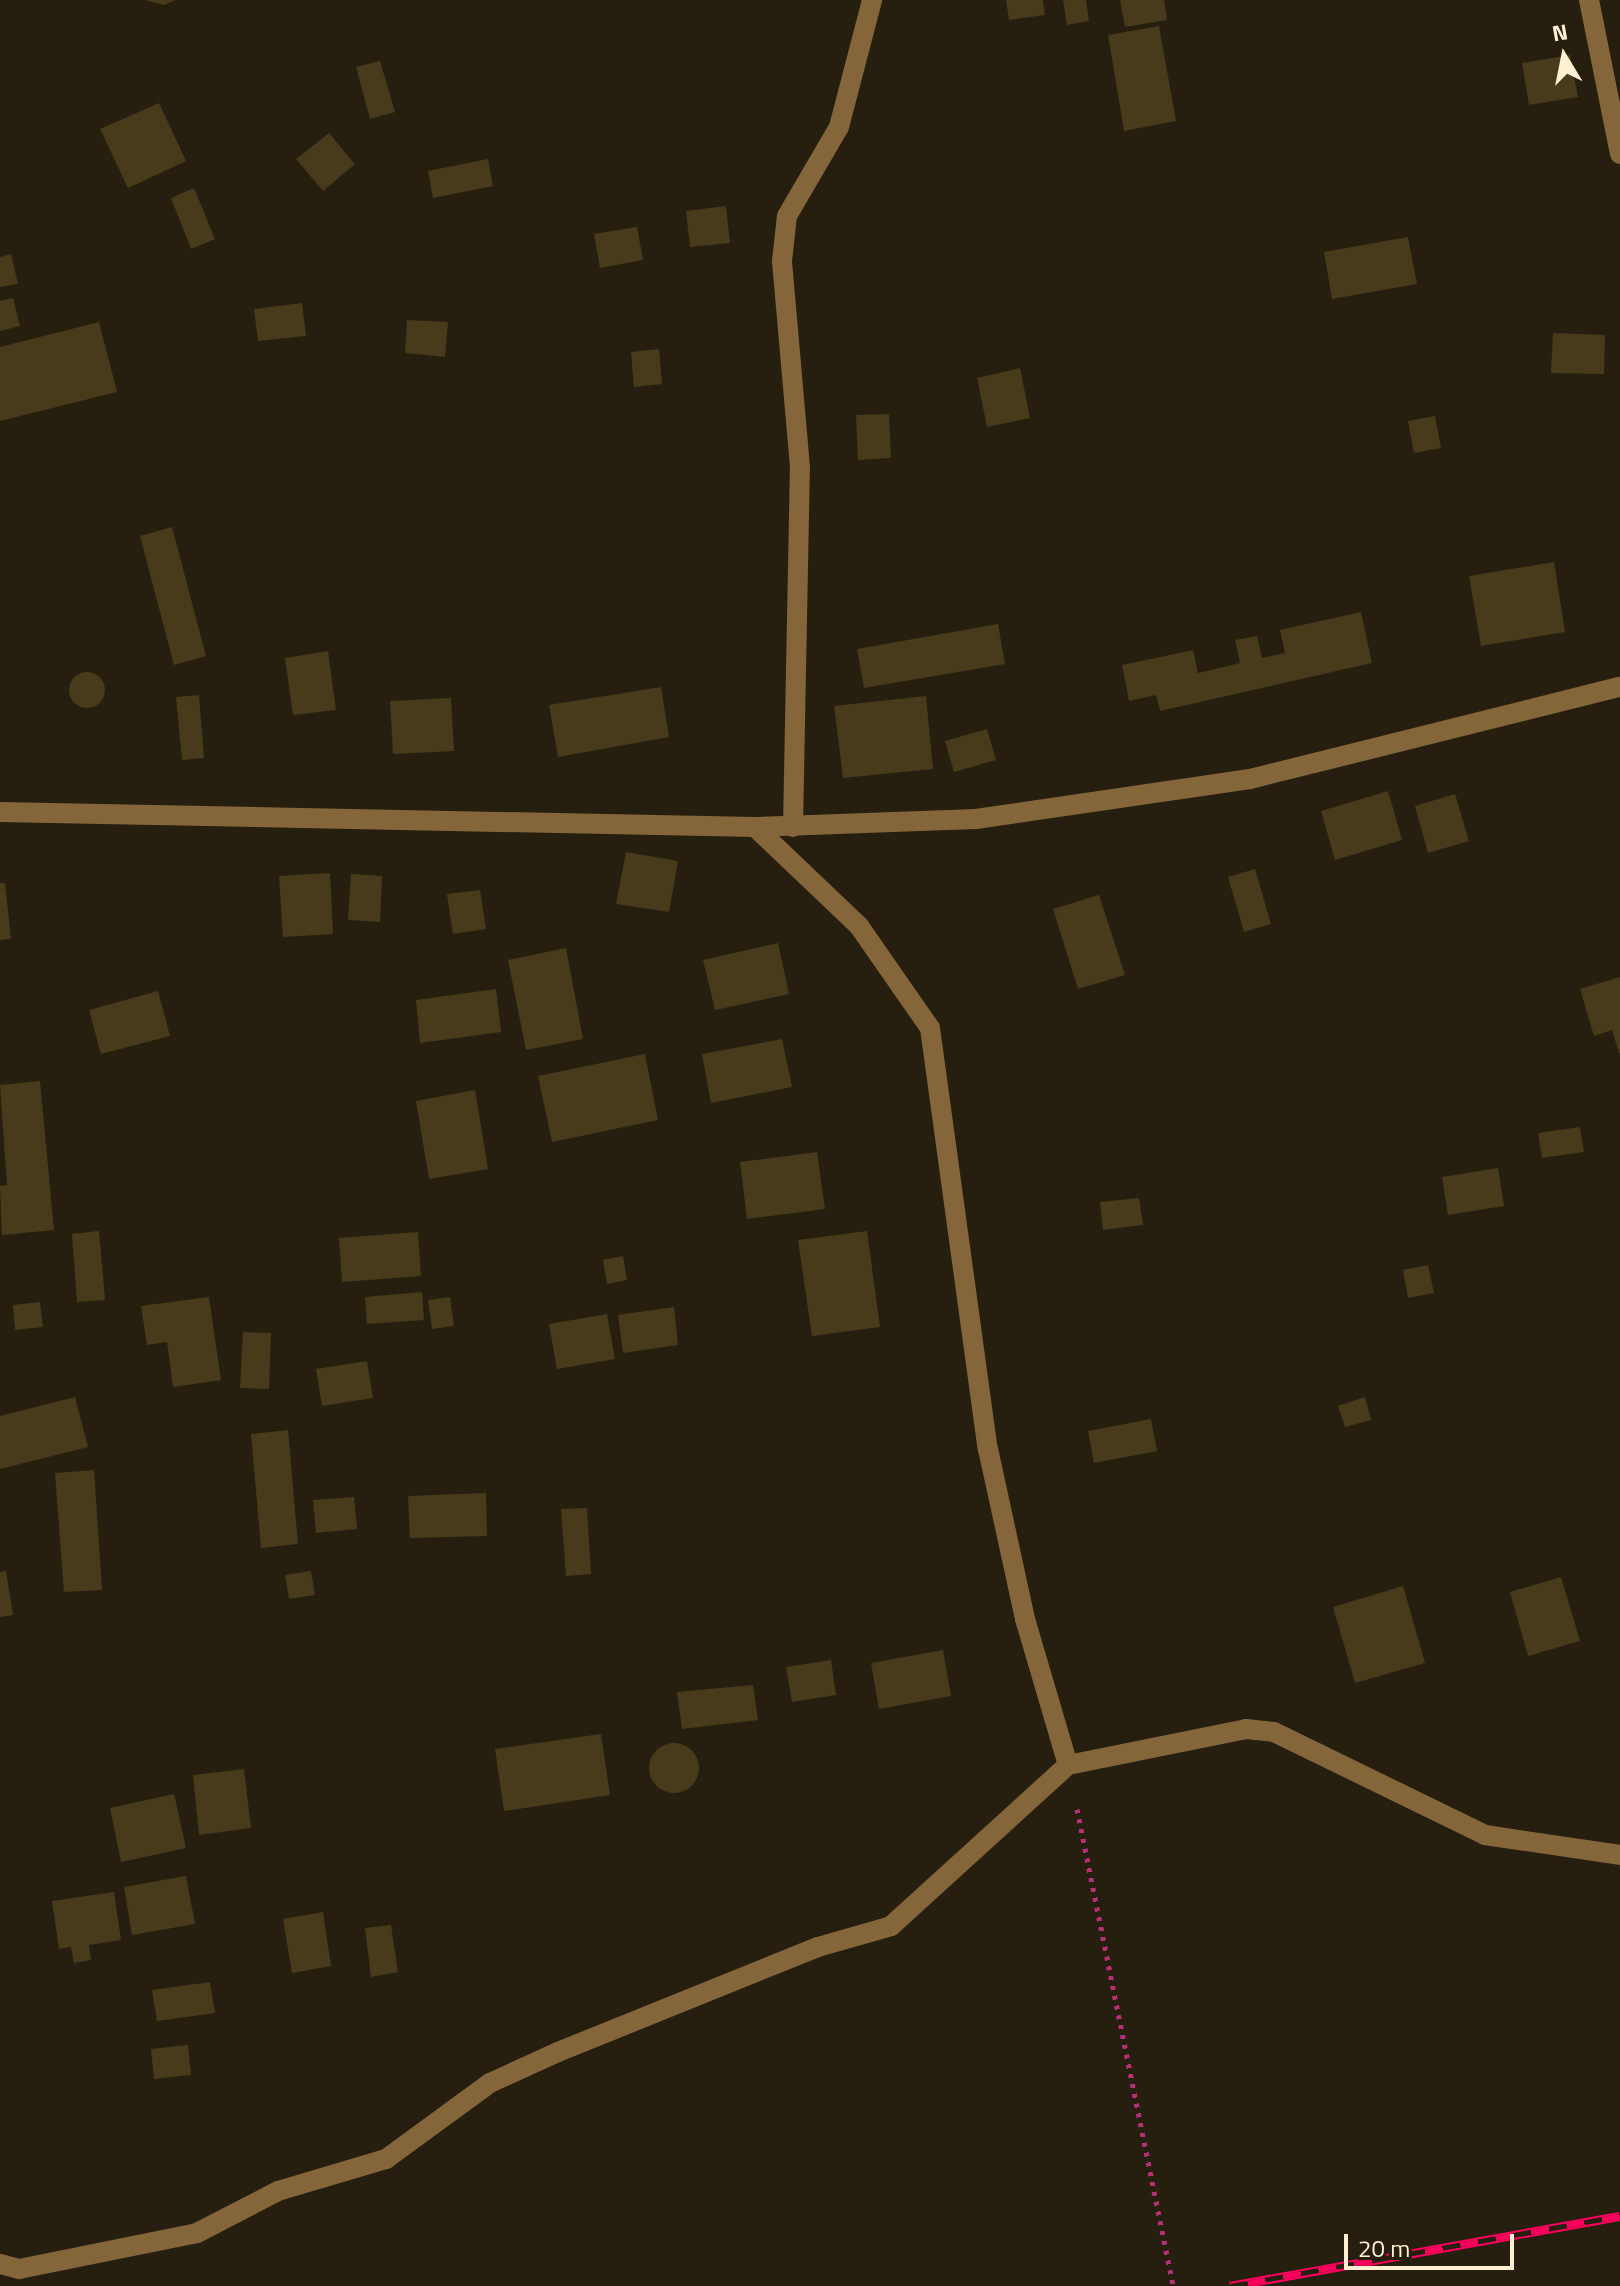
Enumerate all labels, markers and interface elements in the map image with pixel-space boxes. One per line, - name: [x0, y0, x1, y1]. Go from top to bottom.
- text: N: [1549, 14, 1570, 50]
- north arrow: [1524, 16, 1604, 96]
- scale bar: [1348, 2218, 1518, 2268]
- text: 20 m: [1358, 2230, 1410, 2266]

